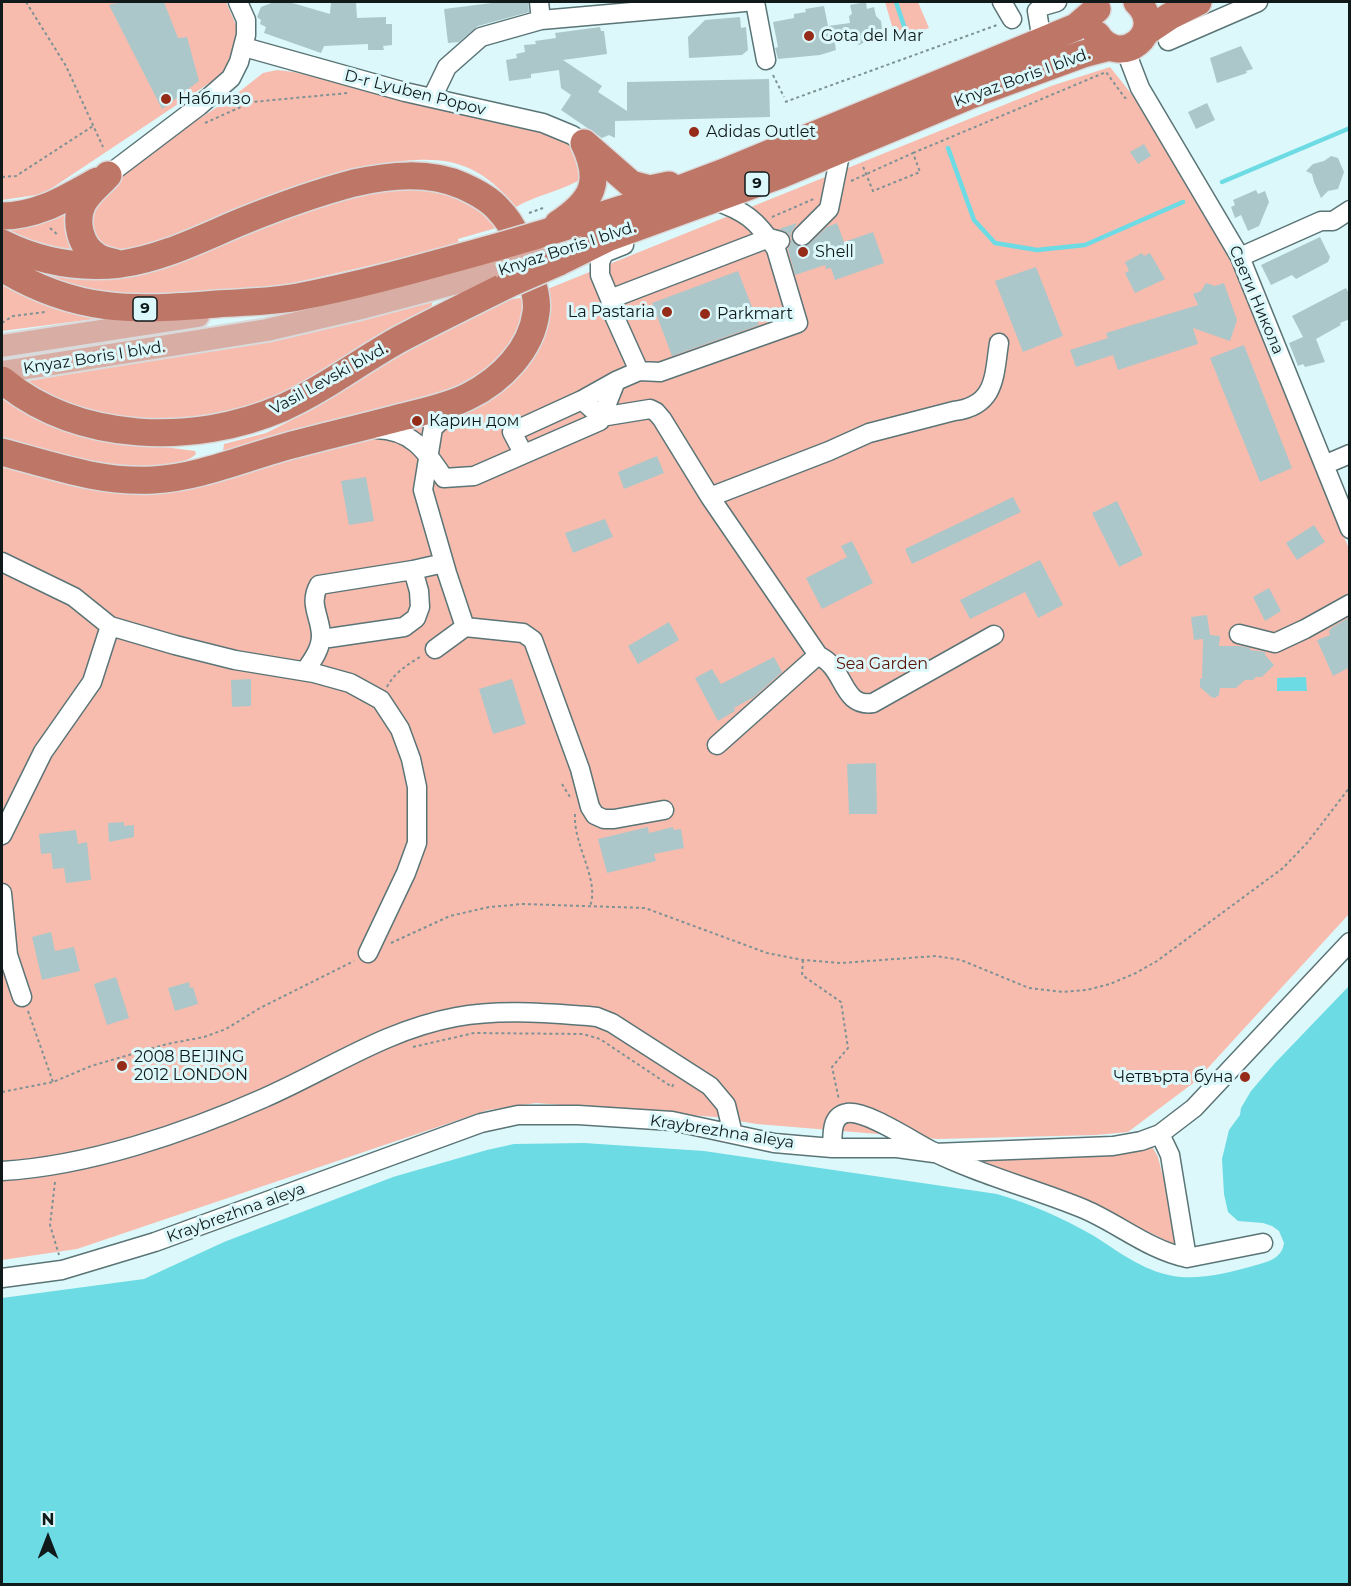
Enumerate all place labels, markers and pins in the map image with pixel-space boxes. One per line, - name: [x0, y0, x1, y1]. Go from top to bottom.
- place label: Gota del Mar: [821, 26, 923, 46]
- marker: Gota del Mar: [802, 29, 816, 43]
- place label: Наблизо: [178, 89, 251, 109]
- marker: Наблизо: [159, 92, 173, 106]
- place label: Adidas Outlet: [706, 122, 816, 142]
- marker: Adidas Outlet: [687, 125, 701, 139]
- place label: Shell: [815, 242, 854, 262]
- marker: Shell: [796, 245, 810, 259]
- place label: La Pastaria: [568, 302, 655, 322]
- place label: Parkmart: [717, 304, 793, 324]
- marker: La Pastaria: [660, 305, 674, 319]
- marker: Parkmart: [698, 307, 712, 321]
- place label: Карин дом: [429, 411, 520, 431]
- marker: Карин дом: [410, 414, 424, 428]
- place label: 2008 BEIJING 2012 LONDON: [134, 1047, 248, 1085]
- marker: 2008 BEIJING 2012 LONDON: [115, 1059, 129, 1073]
- place label: Четвърта буна: [1114, 1067, 1233, 1087]
- marker: Четвърта буна: [1238, 1070, 1252, 1084]

